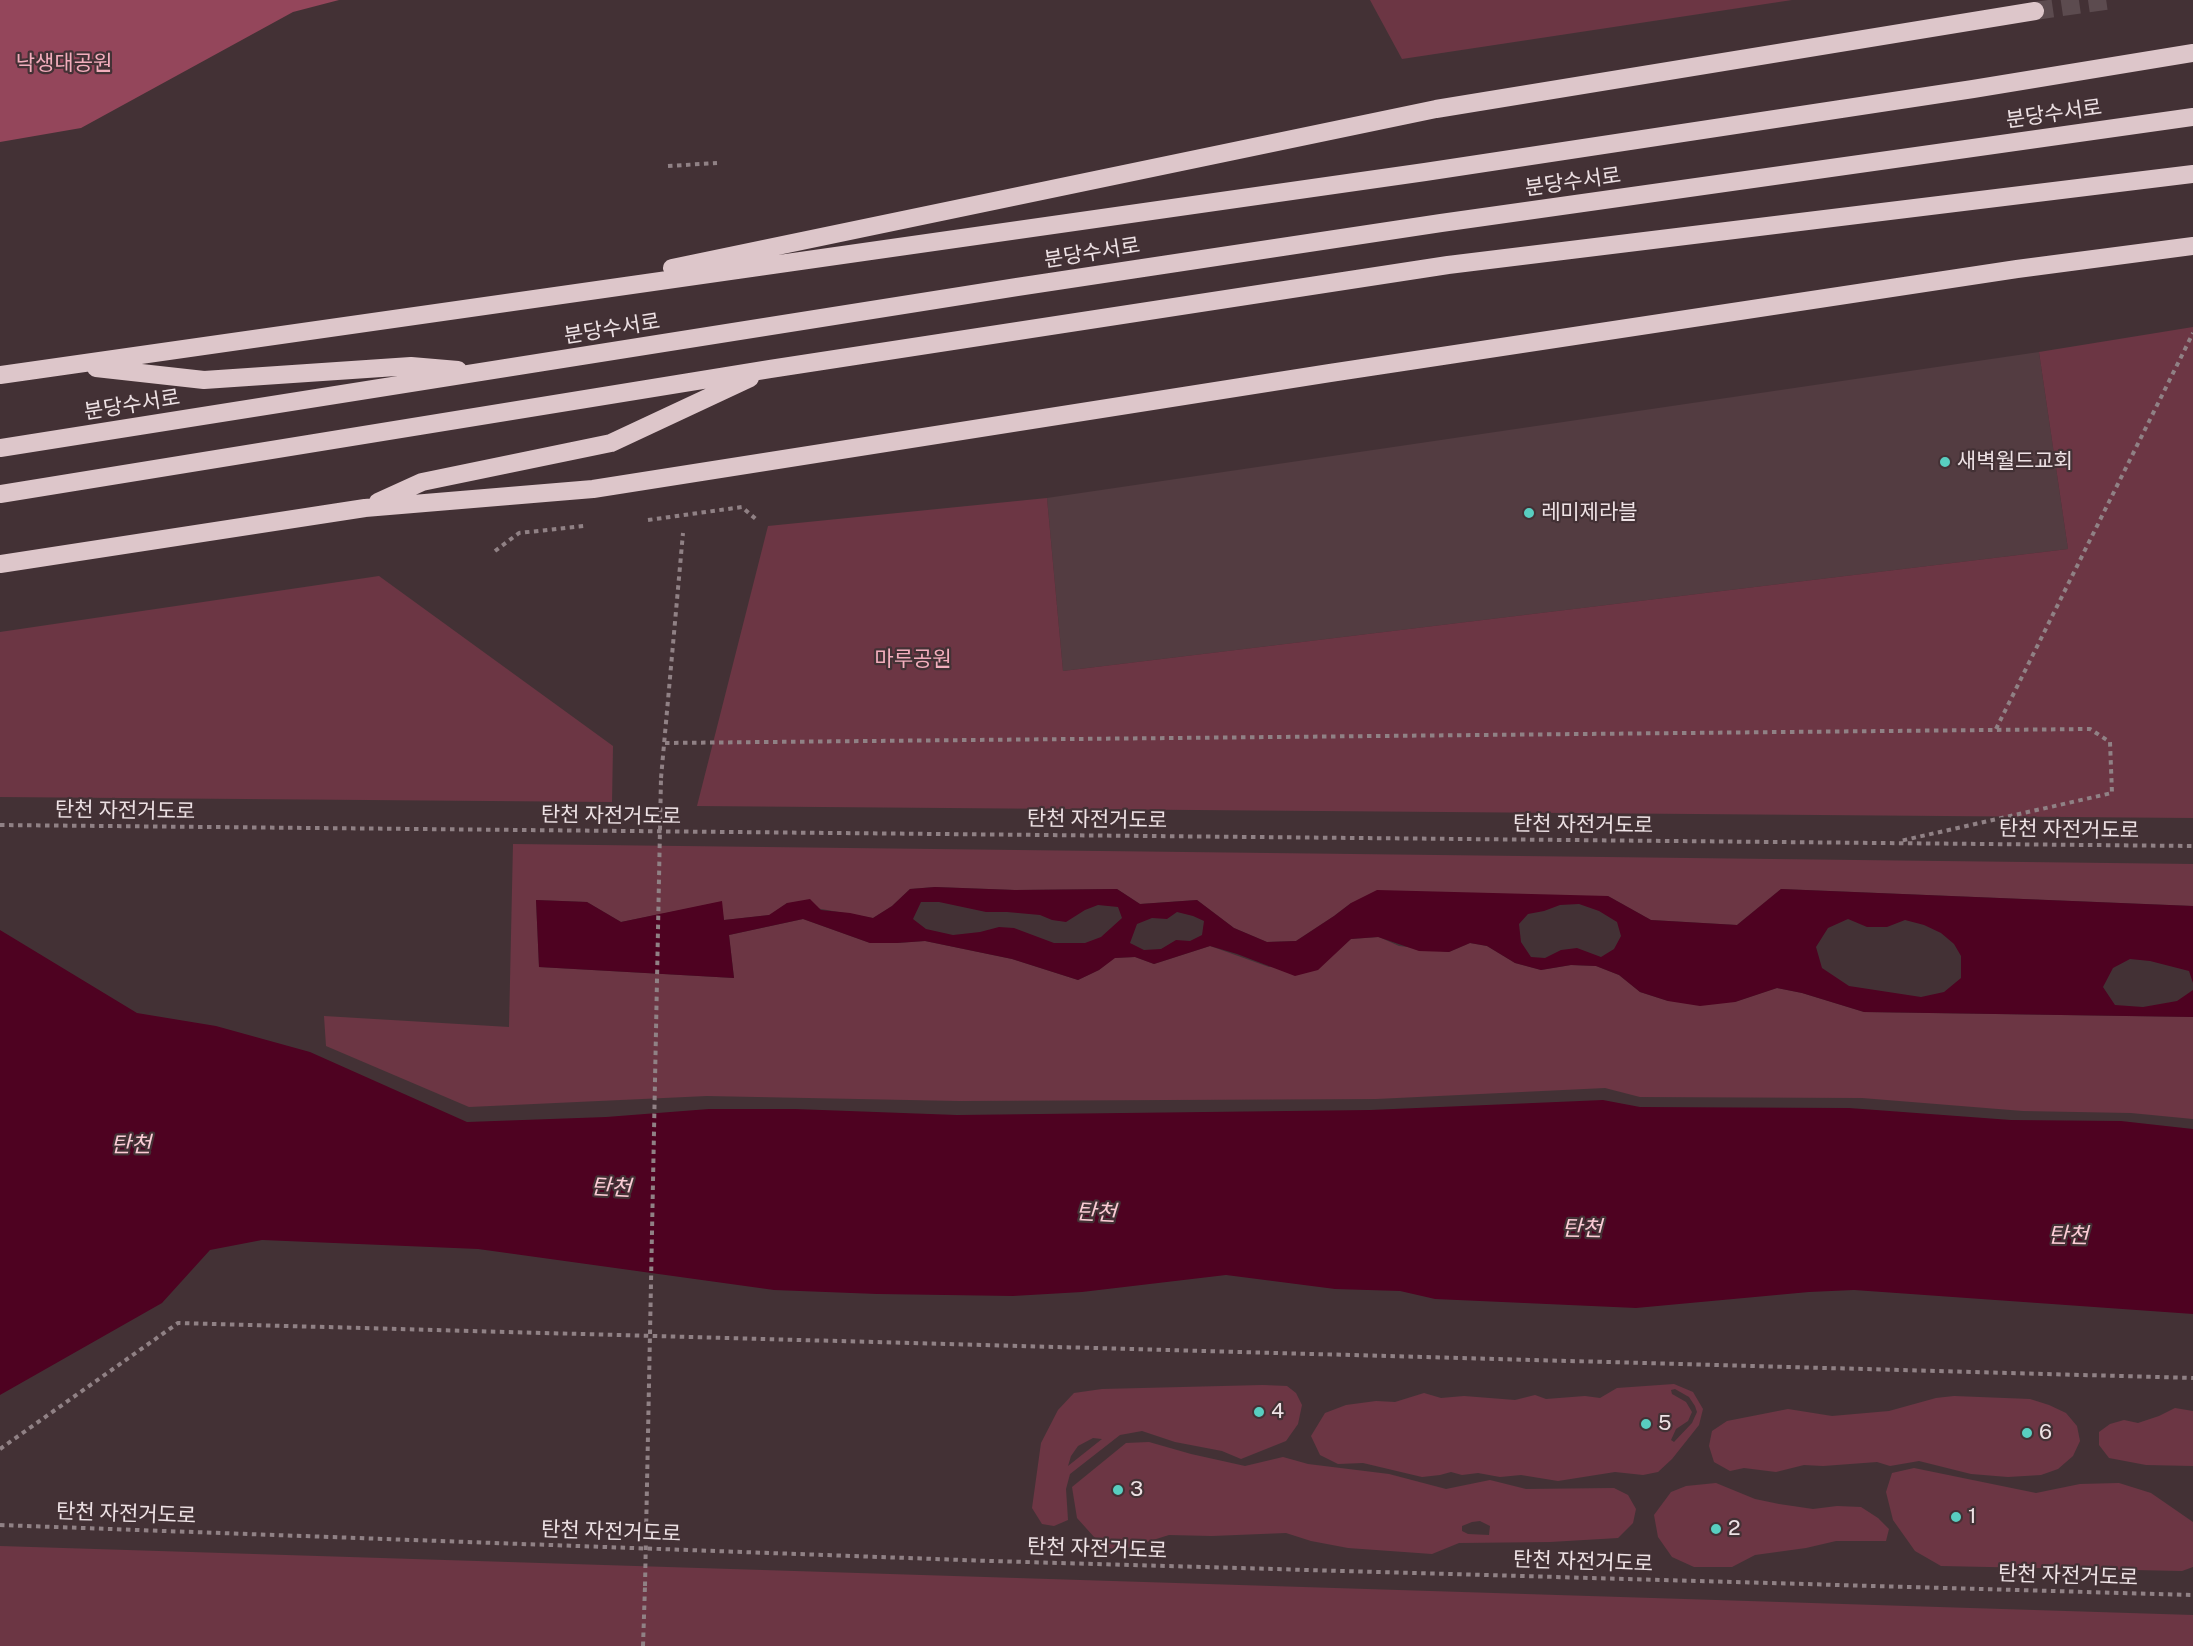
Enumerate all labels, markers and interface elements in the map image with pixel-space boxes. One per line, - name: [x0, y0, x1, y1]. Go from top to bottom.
- park label: 낙생대공원: [16, 51, 112, 77]
- street label: 분당수서로: [2004, 95, 2104, 133]
- street label: 분당수서로: [1523, 163, 1623, 201]
- street label: 분당수서로: [1042, 233, 1142, 273]
- street label: 분당수서로: [562, 309, 662, 349]
- street label: 분당수서로: [82, 385, 182, 425]
- place label: 새벽월드교회: [1957, 449, 2073, 475]
- marker: 새벽월드교회: [1938, 455, 1952, 469]
- place label: 레미제라블: [1541, 500, 1638, 526]
- marker: 레미제라블: [1522, 506, 1536, 520]
- park label: 마루공원: [874, 647, 952, 673]
- street label: 탄천 자전거도로: [55, 797, 195, 825]
- street label: 탄천 자전거도로: [541, 802, 681, 830]
- street label: 탄천 자전거도로: [1027, 806, 1167, 834]
- street label: 탄천 자전거도로: [1513, 811, 1653, 839]
- street label: 탄천 자전거도로: [1999, 816, 2139, 844]
- water label: 탄천: [111, 1132, 151, 1158]
- water label: 탄천: [590, 1174, 632, 1202]
- water label: 탄천: [1075, 1199, 1117, 1227]
- water label: 탄천: [1562, 1215, 1602, 1243]
- water label: 탄천: [2048, 1222, 2088, 1250]
- place label: 4: [1271, 1399, 1284, 1425]
- marker: 4: [1252, 1405, 1266, 1419]
- place label: 5: [1658, 1411, 1671, 1437]
- marker: 5: [1639, 1417, 1653, 1431]
- place label: 6: [2039, 1420, 2052, 1446]
- marker: 6: [2020, 1426, 2034, 1440]
- place label: 3: [1130, 1477, 1143, 1503]
- marker: 3: [1111, 1483, 1125, 1497]
- street label: 탄천 자전거도로: [55, 1499, 197, 1529]
- place label: 1: [1968, 1504, 1977, 1530]
- marker: 1: [1949, 1510, 1963, 1524]
- place label: 2: [1728, 1516, 1741, 1542]
- street label: 탄천 자전거도로: [540, 1517, 682, 1547]
- marker: 2: [1709, 1522, 1723, 1536]
- street label: 탄천 자전거도로: [1026, 1534, 1168, 1564]
- street label: 탄천 자전거도로: [1512, 1547, 1654, 1577]
- street label: 탄천 자전거도로: [1997, 1561, 2139, 1591]

